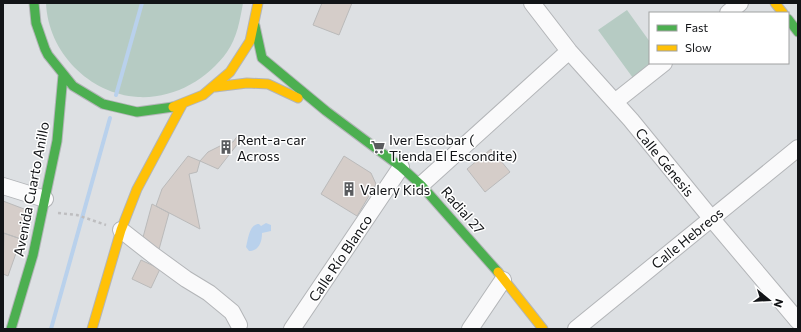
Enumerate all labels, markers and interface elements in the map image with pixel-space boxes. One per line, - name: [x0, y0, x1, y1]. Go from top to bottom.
- legend: [649, 12, 789, 64]
- text: Fast: [685, 20, 708, 34]
- text: Slow: [685, 40, 712, 54]
- street label: Avenida Cuarto Anillo: [10, 120, 52, 258]
- street label: Calle Génesis: [632, 124, 698, 200]
- place label: Rent-a-car Across: [237, 131, 306, 164]
- place label: Iver Escobar ( Tienda El Escondite): [389, 131, 517, 164]
- building icon: Rent-a-car Across: [218, 139, 234, 155]
- supermarket icon: Iver Escobar ( Tienda El Escondite): [370, 139, 386, 155]
- building icon: Valery Kids: [341, 181, 357, 197]
- place label: Valery Kids: [360, 181, 430, 198]
- street label: Radial 27: [438, 183, 488, 237]
- street label: Calle Hebreos: [648, 204, 726, 272]
- street label: Calle Río Blanco: [305, 211, 375, 305]
- north arrow: [749, 280, 789, 320]
- text: N: [772, 297, 786, 309]

